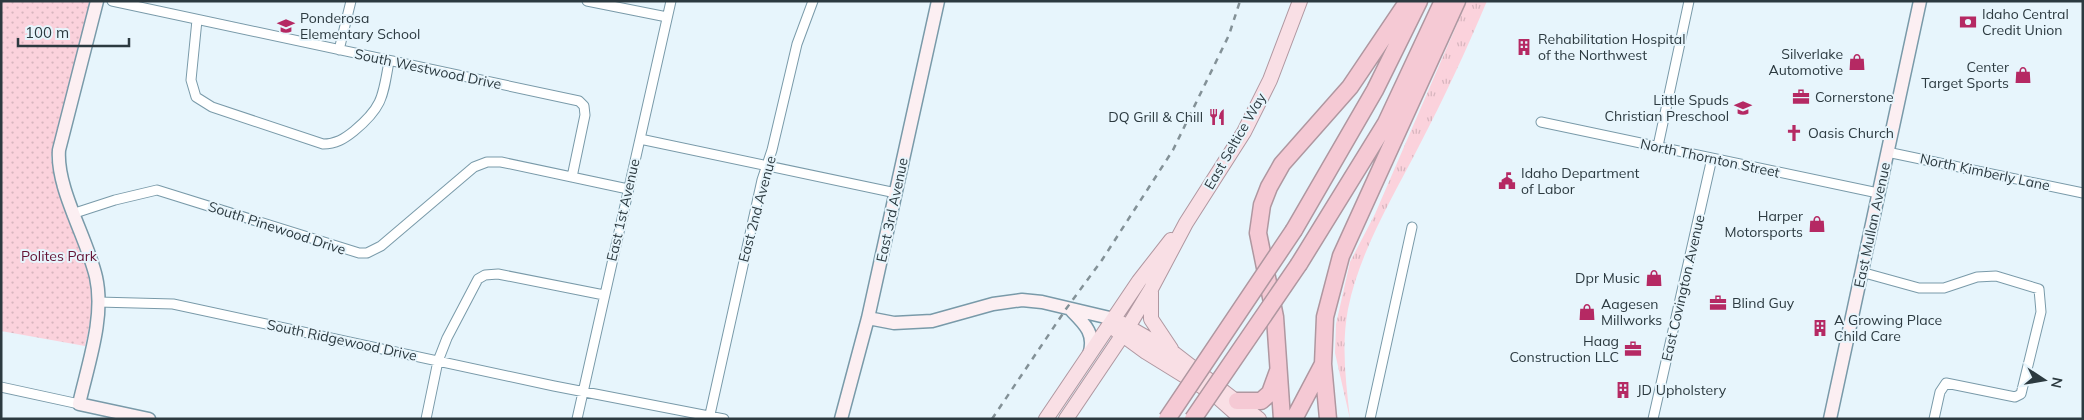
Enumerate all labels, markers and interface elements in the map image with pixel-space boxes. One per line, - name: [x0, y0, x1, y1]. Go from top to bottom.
- place label: Idaho Central Credit Union: [1982, 5, 2069, 39]
- place label: Ponderosa Elementary School: [300, 9, 420, 43]
- bank icon: Idaho Central Credit Union: [1958, 12, 1978, 32]
- scale bar: [18, 15, 129, 47]
- school or university icon: Ponderosa Elementary School: [276, 16, 296, 36]
- text: 100 m: [25, 23, 69, 42]
- place label: Rehabilitation Hospital of the Northwest: [1538, 30, 1686, 64]
- building icon: Rehabilitation Hospital of the Northwest: [1514, 37, 1534, 57]
- street label: South Westwood Drive: [353, 45, 503, 93]
- place label: Silverlake Automotive: [1768, 45, 1843, 79]
- shop icon: Silverlake Automotive: [1847, 52, 1867, 72]
- place label: Center Target Sports: [1921, 58, 2010, 92]
- shop icon: Center Target Sports: [2013, 65, 2033, 85]
- office icon: Cornerstone: [1791, 87, 1811, 107]
- place label: Cornerstone: [1815, 88, 1894, 106]
- street label: East Seltice Way: [1200, 89, 1270, 192]
- place label: Little Spuds Christian Preschool: [1604, 91, 1729, 125]
- school or university icon: Little Spuds Christian Preschool: [1733, 98, 1753, 118]
- restaurant icon: DQ Grill & Chill: [1207, 107, 1227, 127]
- place label: DQ Grill & Chill: [1108, 108, 1203, 126]
- church icon: Oasis Church: [1784, 123, 1804, 143]
- place label: Oasis Church: [1808, 124, 1894, 142]
- street label: North Thornton Street: [1639, 134, 1781, 182]
- street label: North Kimberly Lane: [1918, 149, 2052, 195]
- street label: East 2nd Avenue: [734, 154, 780, 264]
- street label: East 3rd Avenue: [872, 156, 912, 264]
- street label: East 1st Avenue: [602, 157, 644, 263]
- street label: East Mullan Avenue: [1850, 161, 1894, 289]
- place label: Idaho Department of Labor: [1521, 164, 1640, 198]
- public building icon: Idaho Department of Labor: [1497, 171, 1517, 191]
- street label: South Pinewood Drive: [206, 197, 348, 259]
- place label: Harper Motorsports: [1725, 207, 1804, 241]
- street label: East Covington Avenue: [1657, 213, 1709, 363]
- shop icon: Harper Motorsports: [1807, 214, 1827, 234]
- park label: Polites Park: [21, 247, 98, 265]
- shop icon: Dpr Music: [1644, 268, 1664, 288]
- place label: Dpr Music: [1575, 269, 1640, 287]
- office icon: Blind Guy: [1708, 293, 1728, 313]
- place label: Blind Guy: [1732, 294, 1795, 312]
- place label: Aagesen Millworks: [1601, 295, 1662, 329]
- shop icon: Aagesen Millworks: [1577, 302, 1597, 322]
- place label: A Growing Place Child Care: [1834, 311, 1942, 345]
- street label: South Ridgewood Drive: [265, 315, 419, 365]
- building icon: A Growing Place Child Care: [1810, 318, 1830, 338]
- place label: Haag Construction LLC: [1509, 332, 1619, 366]
- office icon: Haag Construction LLC: [1623, 339, 1643, 359]
- north arrow: [2019, 355, 2069, 405]
- text: N: [2047, 376, 2067, 390]
- building icon: JD Upholstery: [1613, 380, 1633, 400]
- place label: JD Upholstery: [1637, 381, 1727, 399]

